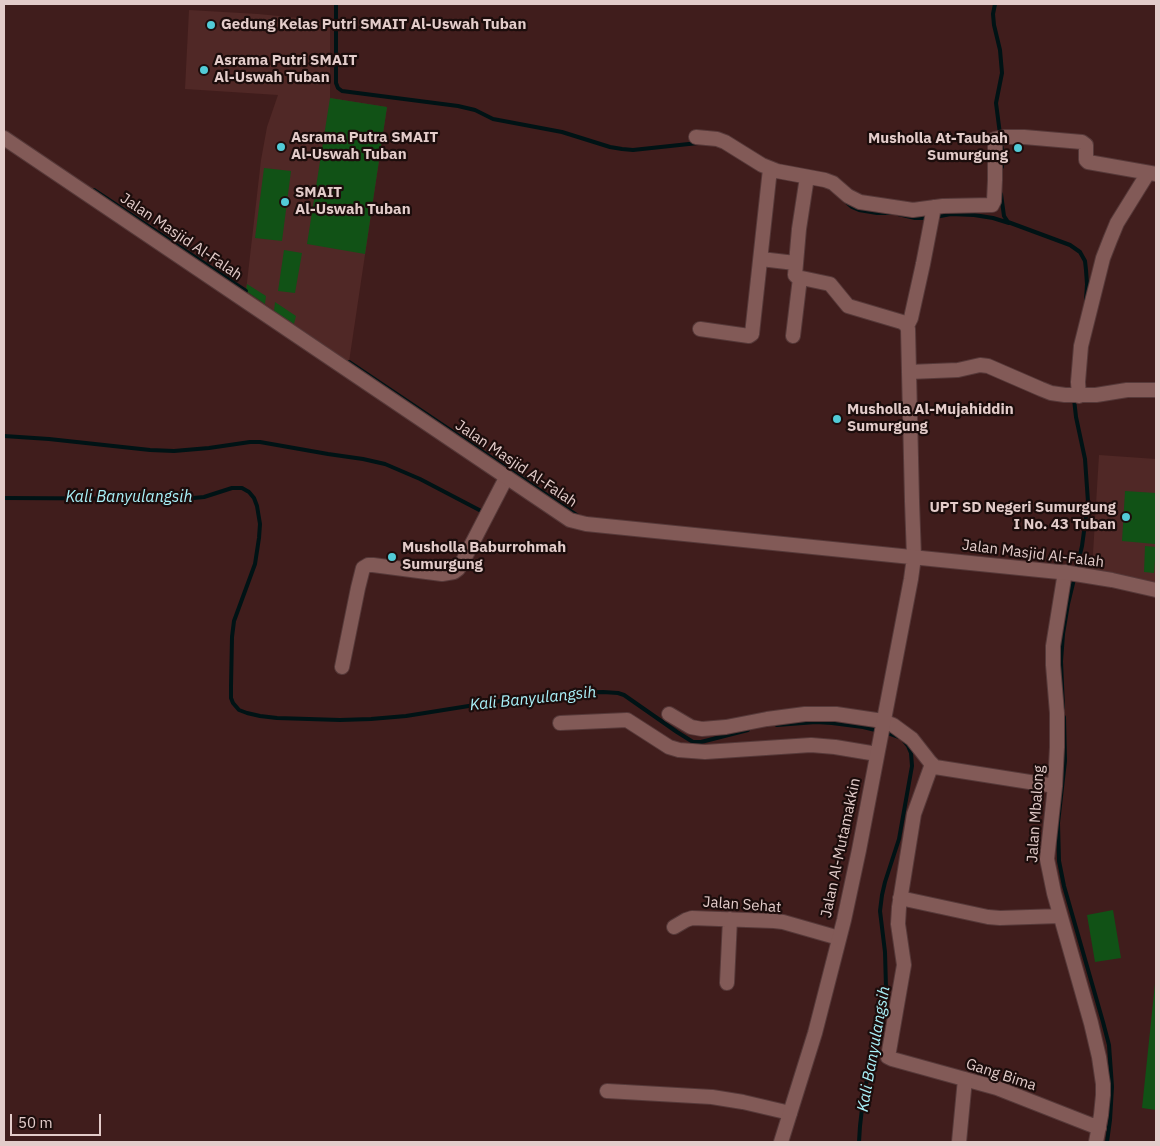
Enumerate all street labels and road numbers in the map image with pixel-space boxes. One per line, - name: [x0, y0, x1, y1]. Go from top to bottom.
- street label: Jalan Masjid Al-Falah: [117, 190, 245, 284]
- street label: Jalan Masjid Al-Falah: [452, 417, 580, 511]
- street label: Jalan Masjid Al-Falah: [961, 536, 1105, 572]
- street label: Jalan Mbalong: [1024, 765, 1048, 863]
- street label: Jalan Al-Mutamakkin: [817, 776, 865, 920]
- street label: Jalan Sehat: [702, 893, 782, 917]
- street label: Gang Bima: [963, 1055, 1039, 1095]

